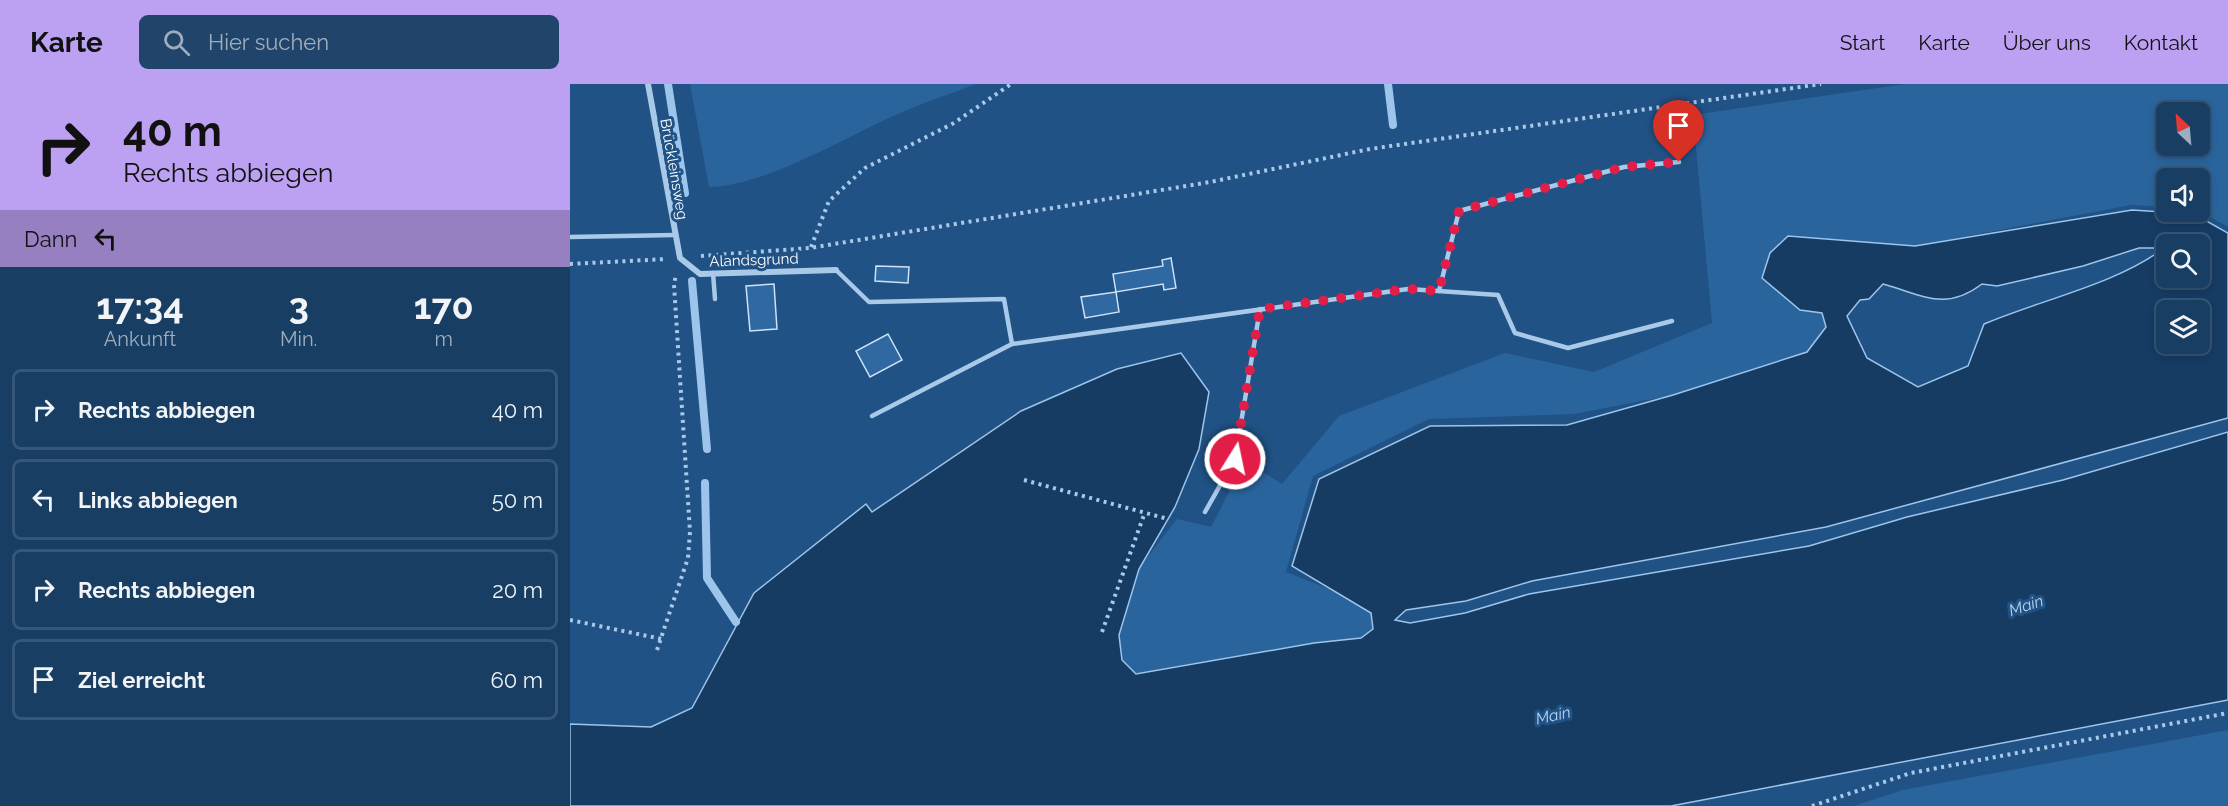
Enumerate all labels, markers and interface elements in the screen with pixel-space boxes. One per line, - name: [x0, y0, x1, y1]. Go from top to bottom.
- search box: [139, 15, 559, 69]
- text: Karte: [30, 26, 103, 59]
- icon: search: [160, 26, 193, 59]
- text: Hier suchen: [208, 29, 329, 55]
- text: Start: [1840, 30, 1885, 55]
- text: Karte: [1918, 30, 1970, 55]
- text: Über uns: [2003, 30, 2091, 55]
- text: Kontakt: [2124, 30, 2198, 55]
- pin: [1653, 100, 1704, 162]
- north arrow: [2156, 102, 2210, 156]
- map controls: [2156, 102, 2210, 354]
- text: 40 m: [123, 107, 222, 156]
- icon: right: [24, 108, 102, 186]
- icon: arrive: [1662, 109, 1695, 142]
- street label: Brückleinsweg: [656, 117, 692, 221]
- text: Rechts abbiegen: [123, 157, 333, 188]
- button: sound: [2156, 168, 2210, 222]
- icon: left: [89, 222, 122, 255]
- text: Dann: [24, 226, 77, 252]
- button: search: [2156, 234, 2210, 288]
- street label: Alandsgrund: [709, 249, 799, 271]
- text: 17:34: [96, 285, 184, 327]
- text: 3: [289, 285, 309, 327]
- text: 170: [414, 285, 474, 327]
- button: layers: [2156, 300, 2210, 354]
- text: Ankunft: [104, 327, 176, 351]
- text: Min.: [280, 327, 317, 351]
- text: m: [434, 327, 453, 351]
- icon: right: [27, 393, 60, 426]
- text: Rechts abbiegen: [78, 397, 255, 423]
- text: 40 m: [492, 397, 543, 423]
- position arrow: [1203, 427, 1267, 491]
- icon: left: [27, 483, 60, 516]
- text: Links abbiegen: [78, 487, 238, 513]
- text: 50 m: [492, 487, 543, 513]
- icon: right: [27, 573, 60, 606]
- text: Rechts abbiegen: [78, 577, 255, 603]
- text: 20 m: [492, 577, 543, 603]
- water label: Main: [2006, 591, 2046, 620]
- icon: arrive: [27, 663, 60, 696]
- text: Ziel erreicht: [78, 667, 205, 693]
- text: 60 m: [490, 667, 543, 693]
- water label: Main: [1534, 703, 1572, 728]

